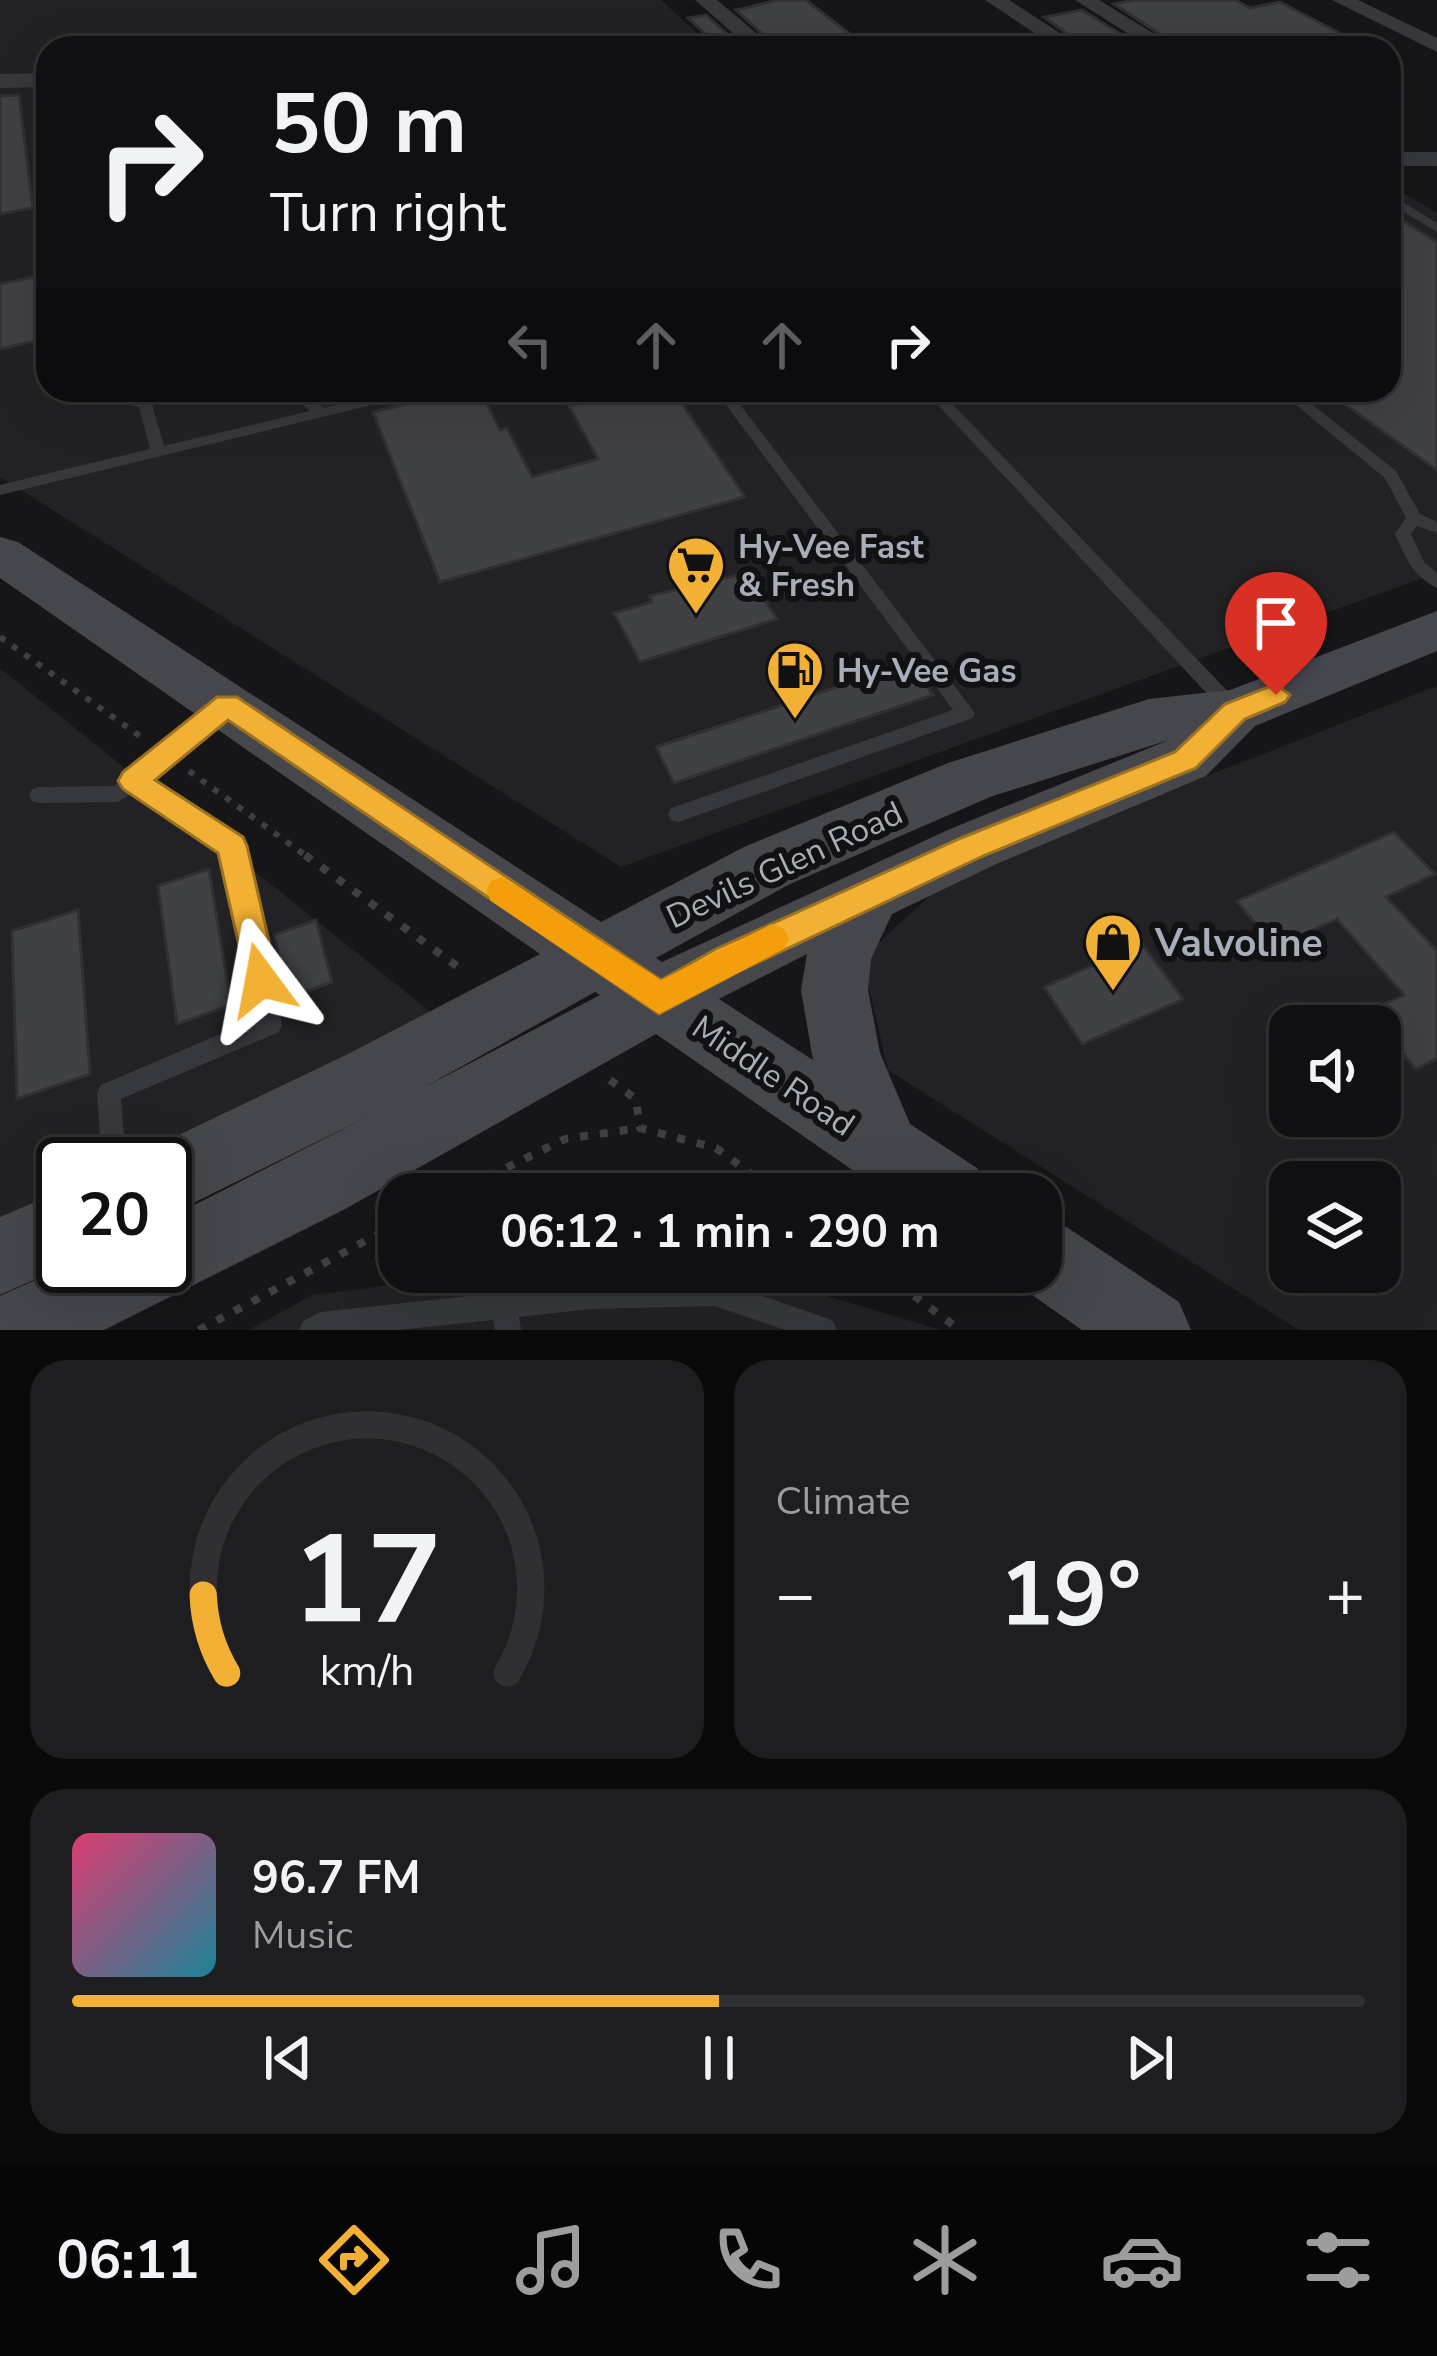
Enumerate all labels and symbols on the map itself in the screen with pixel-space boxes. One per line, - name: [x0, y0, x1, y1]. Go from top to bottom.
- place label: Hy-Vee Fast & Fresh: [738, 525, 924, 608]
- supermarket icon: Hy-Vee Fast & Fresh: [665, 534, 727, 616]
- pin: [1225, 572, 1327, 695]
- fuel station icon: Hy-Vee Gas: [764, 639, 826, 721]
- place label: Hy-Vee Gas: [837, 649, 1017, 694]
- street label: Devils Glen Road: [659, 791, 910, 940]
- shop icon: Valvoline: [1082, 911, 1144, 993]
- position arrow: [198, 917, 324, 1043]
- place label: Valvoline: [1154, 917, 1323, 970]
- street label: Middle Road: [683, 1005, 863, 1147]
- speed limit sign: 20: [36, 1137, 192, 1293]

